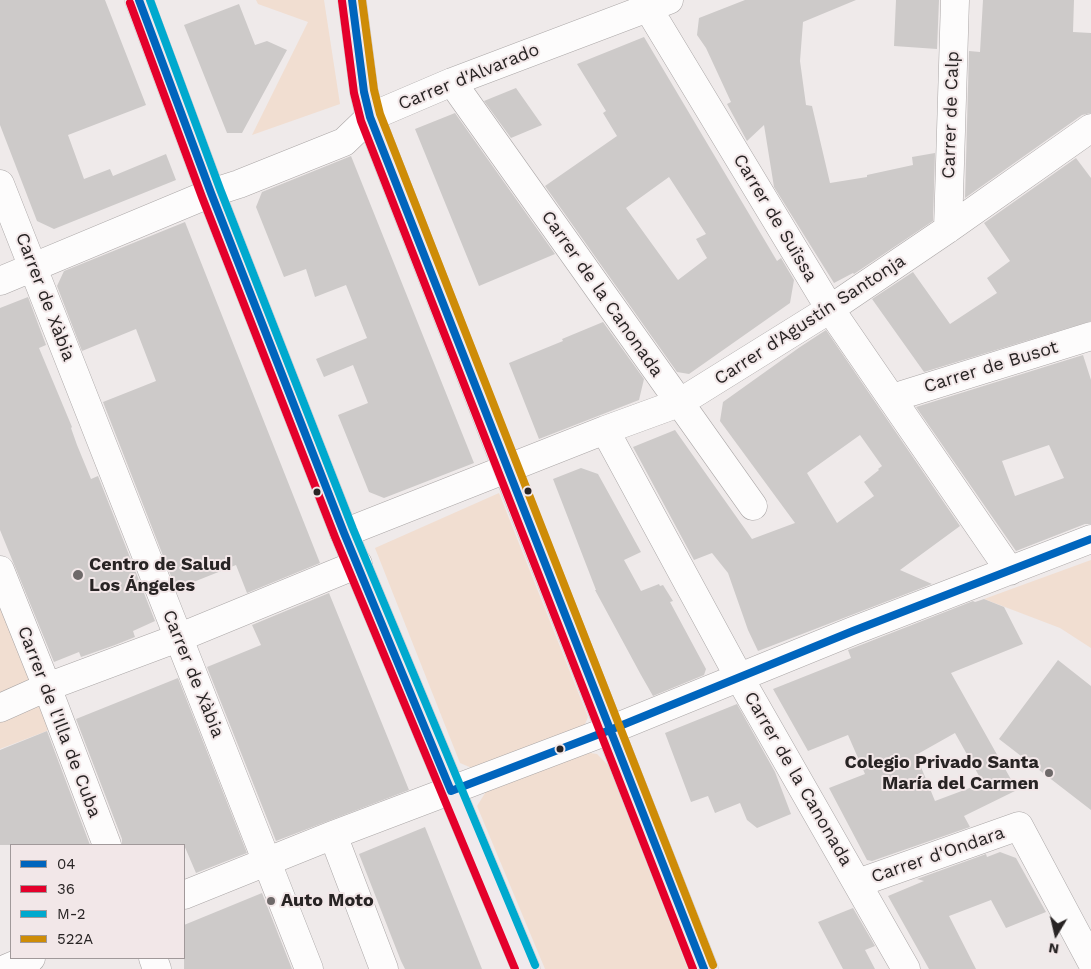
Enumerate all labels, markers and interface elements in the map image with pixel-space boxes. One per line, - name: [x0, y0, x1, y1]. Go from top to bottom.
- street label: Carrer d'Alvarado: [395, 39, 543, 115]
- street label: Carrer de Calp: [938, 51, 964, 179]
- street label: Carrer de Suïssa: [728, 150, 822, 286]
- street label: Carrer de la Canonada: [536, 207, 668, 381]
- street label: Carrer de Xàbia: [11, 230, 79, 364]
- street label: Carrer d'Agustín Santonja: [711, 250, 909, 390]
- street label: Carrer de Busot: [921, 336, 1061, 398]
- unlabelled marker: [523, 486, 533, 496]
- unlabelled marker: [312, 487, 322, 497]
- place label: Centro de Salud Los Ángeles: [89, 554, 231, 596]
- marker: Centro de Salud Los Ángeles: [71, 568, 85, 582]
- street label: Carrer de Xàbia: [158, 607, 228, 741]
- street label: Carrer de l'Illa de Cuba: [13, 623, 105, 821]
- street label: Carrer de la Canonada: [739, 688, 857, 870]
- unlabelled marker: [555, 744, 565, 754]
- place label: Colegio Privado Santa María del Carmen: [844, 752, 1039, 794]
- marker: Colegio Privado Santa María del Carmen: [1043, 767, 1055, 779]
- street label: Carrer d'Ondara: [868, 822, 1008, 888]
- legend: [10, 844, 185, 959]
- text: 04: [57, 855, 76, 873]
- text: 36: [57, 880, 75, 898]
- place label: Auto Moto: [281, 890, 374, 912]
- marker: Auto Moto: [265, 895, 277, 907]
- text: M-2: [57, 905, 86, 923]
- north arrow: [1031, 909, 1081, 959]
- text: 522A: [57, 930, 93, 948]
- text: N: [1047, 940, 1060, 958]

